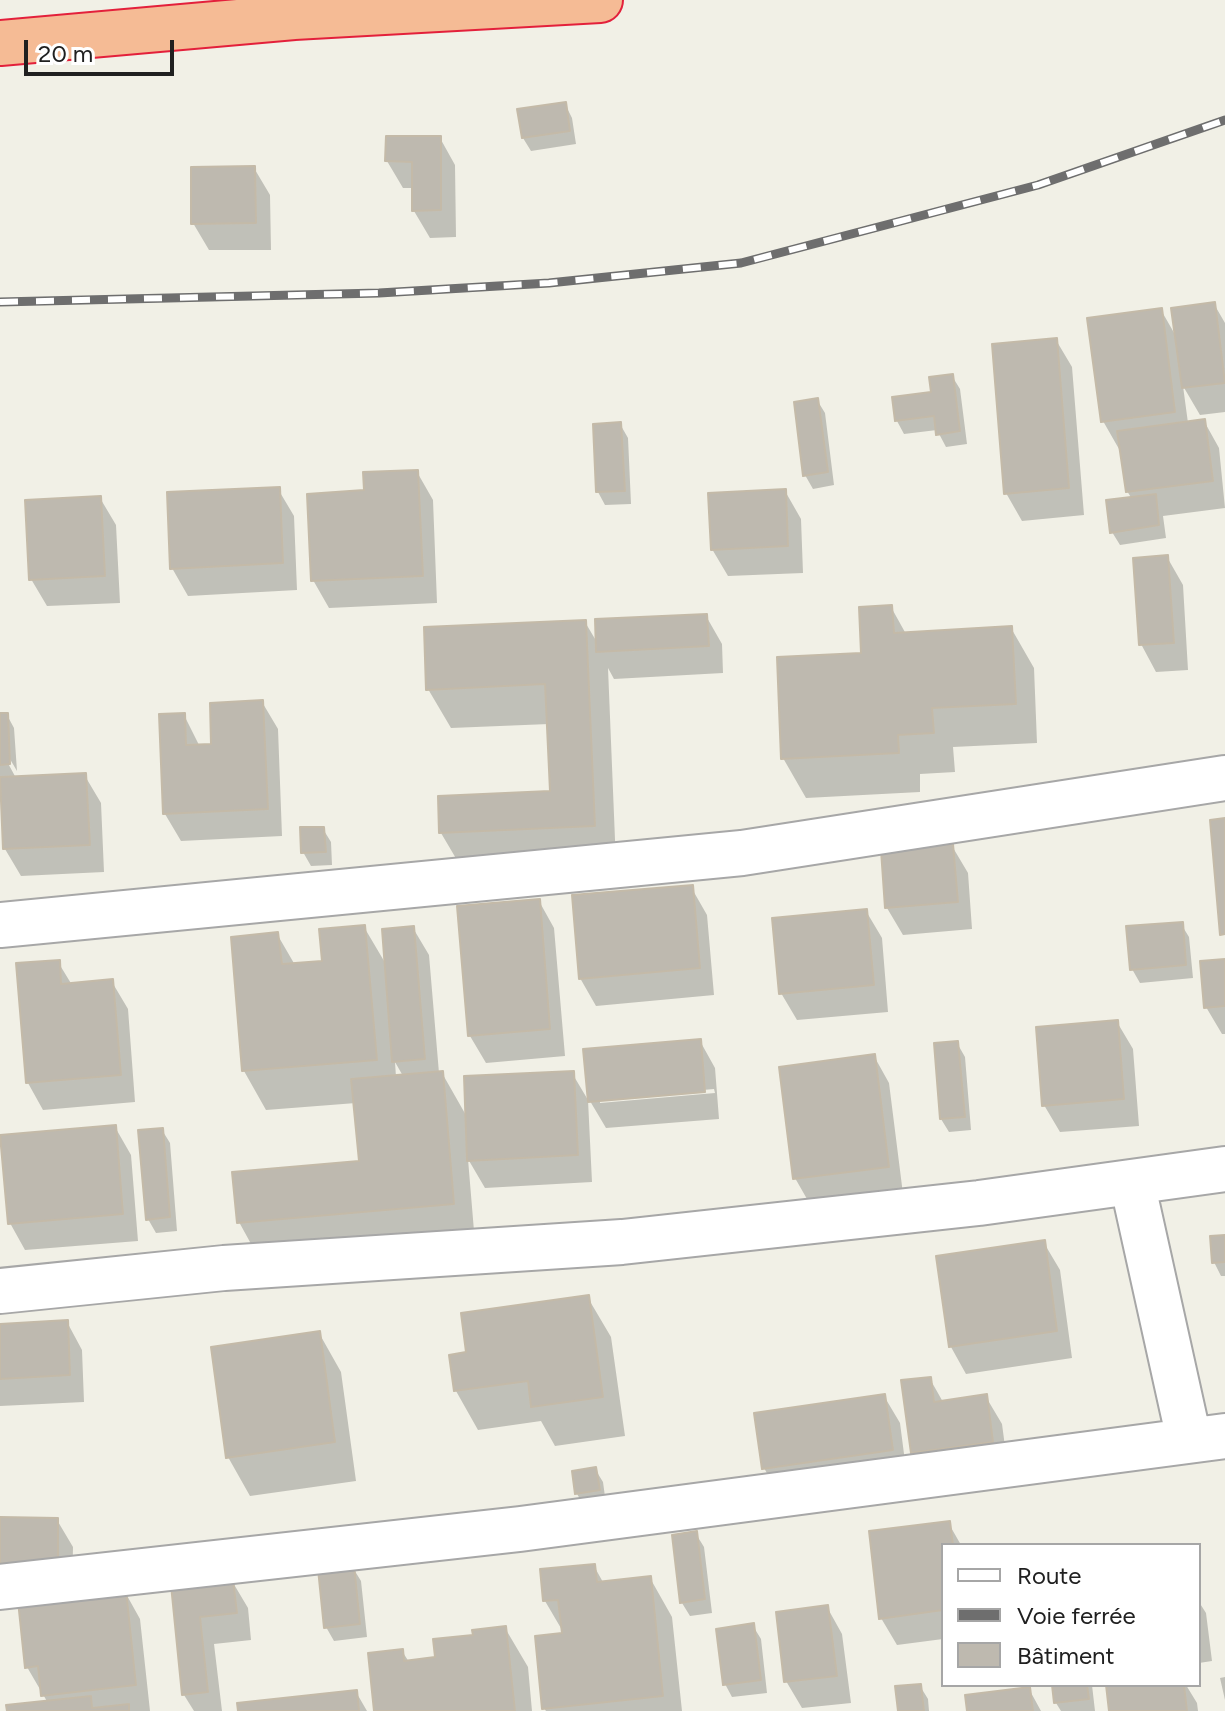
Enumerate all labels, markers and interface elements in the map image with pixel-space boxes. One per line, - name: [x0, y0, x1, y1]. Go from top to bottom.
- scale bar: [28, 24, 178, 74]
- text: 20 m: [38, 39, 93, 68]
- legend: [941, 1543, 1201, 1687]
- text: Route: [1017, 1561, 1081, 1590]
- text: Voie ferrée: [1017, 1601, 1136, 1630]
- text: Bâtiment: [1017, 1641, 1115, 1670]

